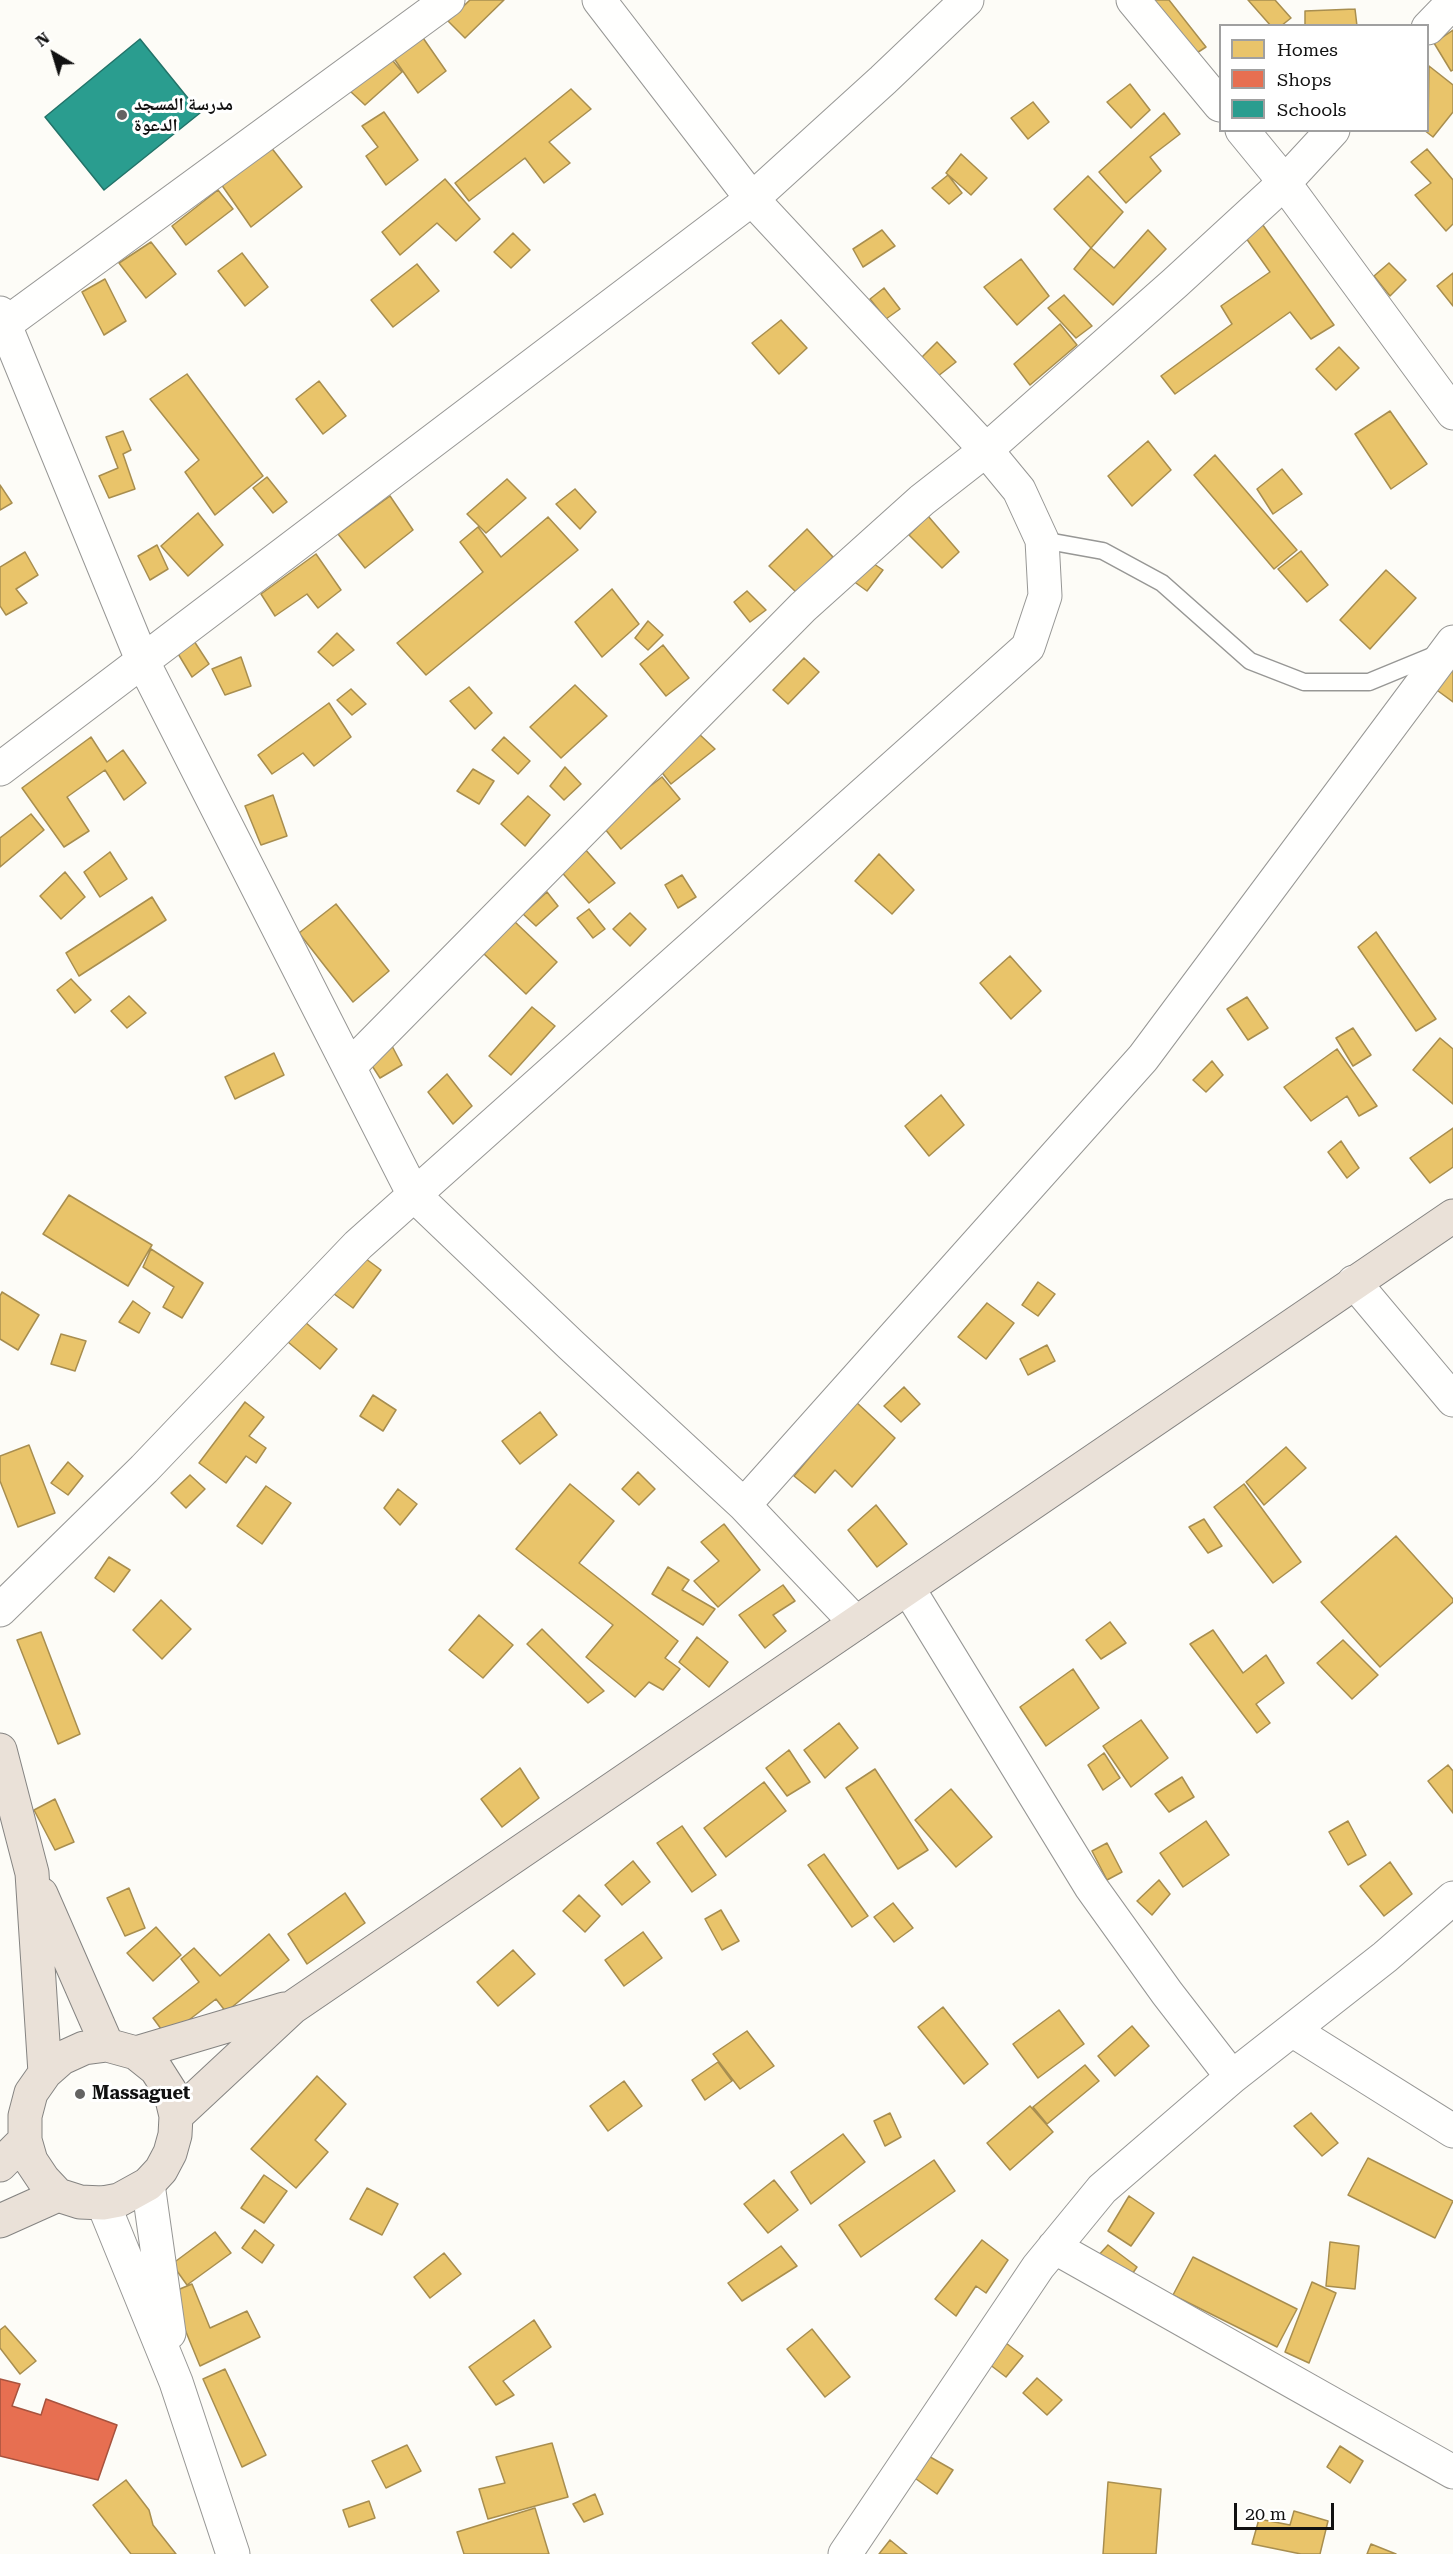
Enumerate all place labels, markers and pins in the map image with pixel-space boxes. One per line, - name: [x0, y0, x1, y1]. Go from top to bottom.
- place label: مدرسة المسجد الدعوة: [134, 94, 233, 136]
- marker: مدرسة المسجد الدعوة: [115, 108, 129, 122]
- place label: Massaguet: [92, 2083, 190, 2105]
- marker: Massaguet: [73, 2087, 87, 2101]

